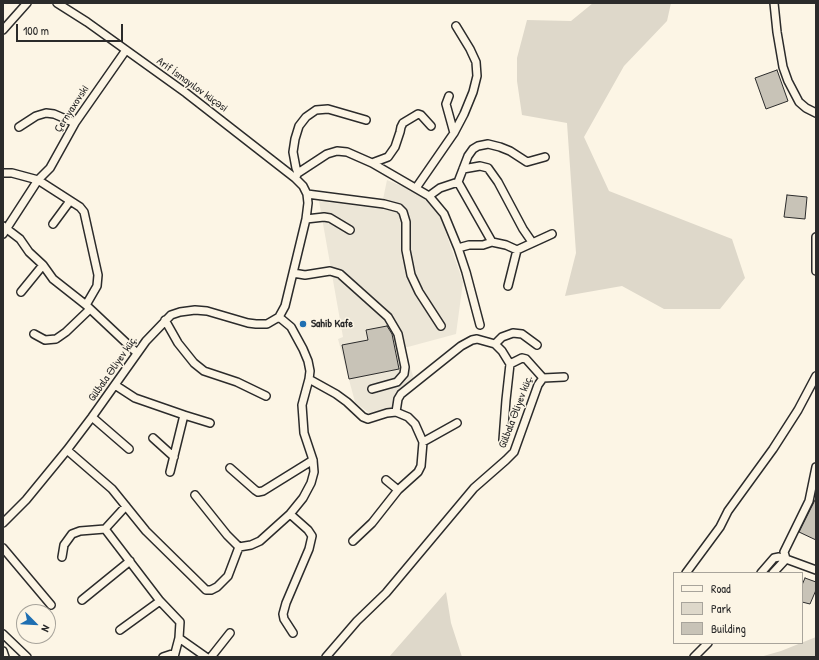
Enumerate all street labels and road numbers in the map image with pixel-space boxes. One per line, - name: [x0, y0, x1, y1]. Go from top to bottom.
- street label: Arif İsmayılov küçəsi: [154, 55, 230, 115]
- street label: Çernyaxovski: [52, 83, 92, 135]
- street label: Gülbala Əliyev küç.: [86, 334, 140, 404]
- street label: Gülbala Əliyev küç.: [496, 374, 536, 450]

